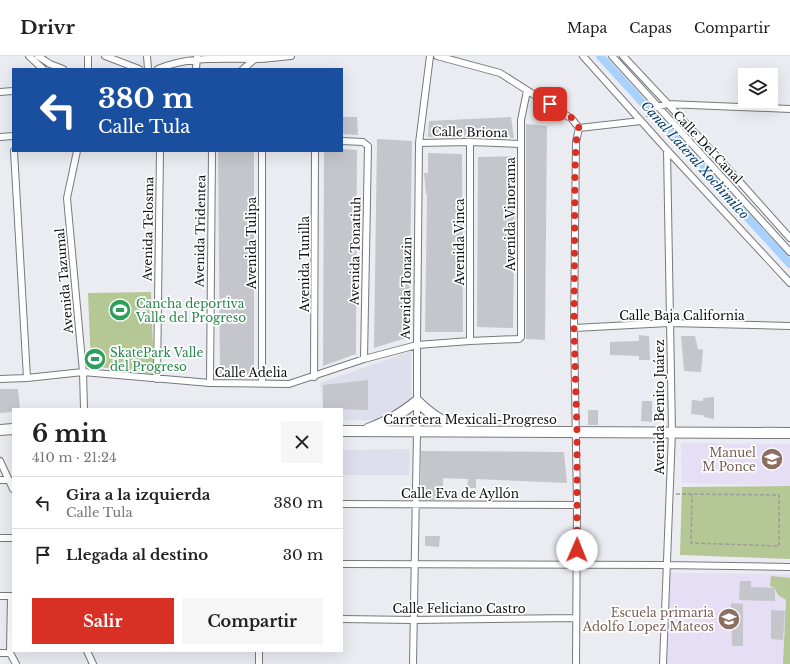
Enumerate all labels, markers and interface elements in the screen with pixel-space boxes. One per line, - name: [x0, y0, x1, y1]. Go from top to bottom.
- text: Drivr: [20, 16, 75, 39]
- text: Mapa: [567, 19, 607, 37]
- text: Capas: [629, 19, 672, 37]
- text: Compartir: [694, 19, 770, 37]
- map controls: [738, 68, 778, 108]
- button: layers: [738, 68, 778, 108]
- text: 380 m: [98, 81, 193, 116]
- icon: left: [32, 84, 84, 136]
- pin: [533, 87, 567, 121]
- icon: arrive: [539, 93, 561, 115]
- water label: Canal Lateral Xochimilco: [637, 97, 753, 223]
- street label: Calle Del Canal: [670, 107, 746, 187]
- text: Calle Tula: [98, 116, 190, 138]
- street label: Calle Briona: [432, 124, 509, 140]
- street label: Avenida Vinorama: [503, 157, 518, 272]
- street label: Avenida Tridentea: [192, 174, 208, 288]
- street label: Avenida Telosma: [140, 176, 156, 282]
- street label: Avenida Tulipa: [244, 196, 259, 290]
- street label: Avenida Tonatiuh: [347, 197, 363, 306]
- street label: Avenida Vinca: [452, 198, 467, 287]
- street label: Avenida Tunilla: [297, 215, 312, 313]
- street label: Avenida Tazumal: [52, 228, 76, 335]
- street label: Avenida Tonazin: [398, 237, 414, 340]
- place label: Cancha deportiva Valle del Progreso: [135, 296, 246, 325]
- sports icon: Cancha deportiva Valle del Progreso: [107, 297, 133, 323]
- street label: Calle Baja California: [619, 308, 745, 323]
- street label: Avenida Benito Juárez: [652, 339, 667, 476]
- place label: SkatePark Valle del Progreso: [110, 345, 203, 374]
- sports icon: SkatePark Valle del Progreso: [82, 346, 108, 372]
- street label: Calle Adelia: [215, 365, 288, 380]
- street label: Carretera Mexicali-Progreso: [383, 412, 557, 427]
- text: 6 min: [32, 419, 107, 448]
- button: close: [281, 421, 323, 463]
- place label: Manuel M Ponce: [702, 445, 756, 474]
- school or university icon: Manuel M Ponce: [759, 446, 785, 472]
- text: 410 m · 21:24: [32, 449, 117, 466]
- text: Gira a la izquierda: [66, 485, 210, 504]
- street label: Calle Eva de Ayllón: [401, 486, 519, 501]
- icon: left: [32, 492, 54, 514]
- text: 380 m: [274, 493, 323, 512]
- text: Calle Tula: [66, 504, 133, 521]
- position arrow: [556, 529, 598, 571]
- icon: arrive: [32, 544, 54, 566]
- text: Llegada al destino: [66, 545, 208, 564]
- text: 30 m: [283, 545, 323, 564]
- button: Salir: [32, 598, 174, 644]
- button: Compartir: [182, 598, 323, 644]
- street label: Calle Feliciano Castro: [392, 601, 526, 616]
- place label: Escuela primaria Adolfo Lopez Mateos: [582, 605, 714, 634]
- school or university icon: Escuela primaria Adolfo Lopez Mateos: [716, 606, 742, 632]

